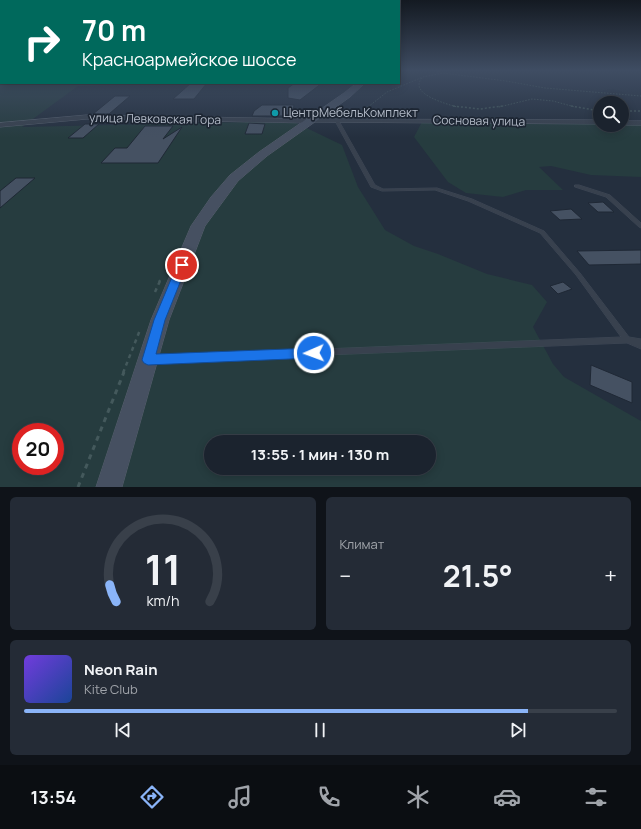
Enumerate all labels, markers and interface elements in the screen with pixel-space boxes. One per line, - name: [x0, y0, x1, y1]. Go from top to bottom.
- text: 70 m: [82, 11, 146, 49]
- icon: right: [16, 16, 68, 68]
- text: Красноармейское шоссе: [82, 47, 296, 71]
- map controls: [593, 96, 629, 132]
- button: search: [593, 96, 629, 132]
- place label: ЦентрМебельКомплект: [283, 104, 418, 121]
- marker: ЦентрМебельКомплект: [270, 108, 280, 118]
- street label: улица Левковская Гора: [89, 109, 221, 128]
- street label: Сосновая улица: [433, 111, 525, 130]
- pin: [165, 248, 199, 282]
- icon: arrive: [171, 254, 193, 276]
- position arrow: [293, 332, 335, 374]
- speed limit sign: 20: [12, 423, 64, 475]
- text: 13:55 · 1 мин · 130 m: [251, 444, 389, 465]
- text: Климат: [340, 535, 384, 553]
- text: 11: [145, 540, 181, 596]
- text: 21.5°: [443, 555, 513, 596]
- text: −: [340, 561, 351, 591]
- text: +: [604, 561, 617, 591]
- text: km/h: [146, 590, 179, 609]
- text: Neon Rain: [84, 659, 158, 680]
- text: Kite Club: [84, 680, 138, 698]
- icon: previous: [112, 719, 134, 741]
- icon: pause: [309, 719, 331, 741]
- icon: next: [507, 719, 529, 741]
- icon: directions: [138, 783, 166, 811]
- icon: music: [226, 783, 254, 811]
- icon: phone: [315, 783, 343, 811]
- icon: climate: [404, 783, 432, 811]
- icon: car: [493, 783, 521, 811]
- icon: filters: [582, 783, 610, 811]
- text: 13:54: [30, 785, 77, 809]

